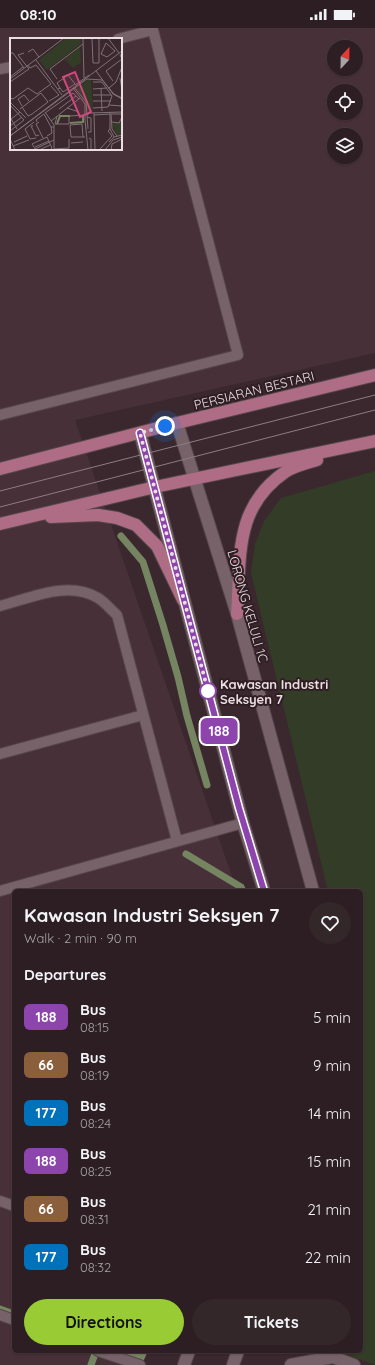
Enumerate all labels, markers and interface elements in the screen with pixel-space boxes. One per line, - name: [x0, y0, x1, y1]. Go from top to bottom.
- text: 08:10: [20, 5, 57, 24]
- inset map: [10, 38, 122, 150]
- north arrow: [327, 40, 363, 76]
- map controls: [327, 40, 363, 164]
- button: locate: [327, 84, 363, 120]
- button: layers: [327, 128, 363, 164]
- street label: PERSIARAN BESTARI: [192, 367, 316, 413]
- your location: [155, 416, 175, 436]
- street label: LORONG KELULI 1C: [224, 548, 272, 665]
- place label: Kawasan Industri Seksyen 7: [220, 676, 328, 707]
- marker: Kawasan Industri Seksyen 7: [199, 682, 217, 700]
- line badge: 188: [196, 718, 242, 744]
- text: 188: [209, 722, 229, 740]
- button: heart: [309, 902, 351, 944]
- text: Kawasan Industri Seksyen 7: [24, 903, 279, 927]
- text: Walk · 2 min · 90 m: [24, 930, 137, 946]
- text: Departures: [24, 965, 106, 984]
- text: Bus: [80, 1000, 106, 1019]
- text: 188: [36, 1008, 56, 1026]
- text: 5 min: [313, 1008, 351, 1027]
- text: 08:15: [80, 1019, 109, 1035]
- text: Bus: [80, 1048, 106, 1067]
- text: 66: [38, 1056, 54, 1074]
- text: 9 min: [313, 1056, 351, 1075]
- text: 08:19: [80, 1067, 109, 1083]
- text: Bus: [80, 1096, 106, 1115]
- text: 177: [36, 1104, 56, 1122]
- text: 14 min: [308, 1104, 351, 1123]
- text: 08:24: [80, 1115, 111, 1131]
- text: Bus: [80, 1144, 106, 1163]
- text: 188: [36, 1152, 56, 1170]
- text: 15 min: [308, 1152, 351, 1171]
- text: 08:25: [80, 1163, 111, 1179]
- text: Bus: [80, 1192, 106, 1211]
- text: 66: [38, 1200, 54, 1218]
- text: 21 min: [307, 1200, 351, 1219]
- text: 08:31: [80, 1211, 109, 1227]
- text: Bus: [80, 1240, 106, 1259]
- text: 177: [36, 1248, 56, 1266]
- text: 22 min: [305, 1248, 351, 1267]
- text: 08:32: [80, 1259, 111, 1275]
- button: Directions: [24, 1299, 184, 1345]
- button: Tickets: [192, 1299, 351, 1345]

